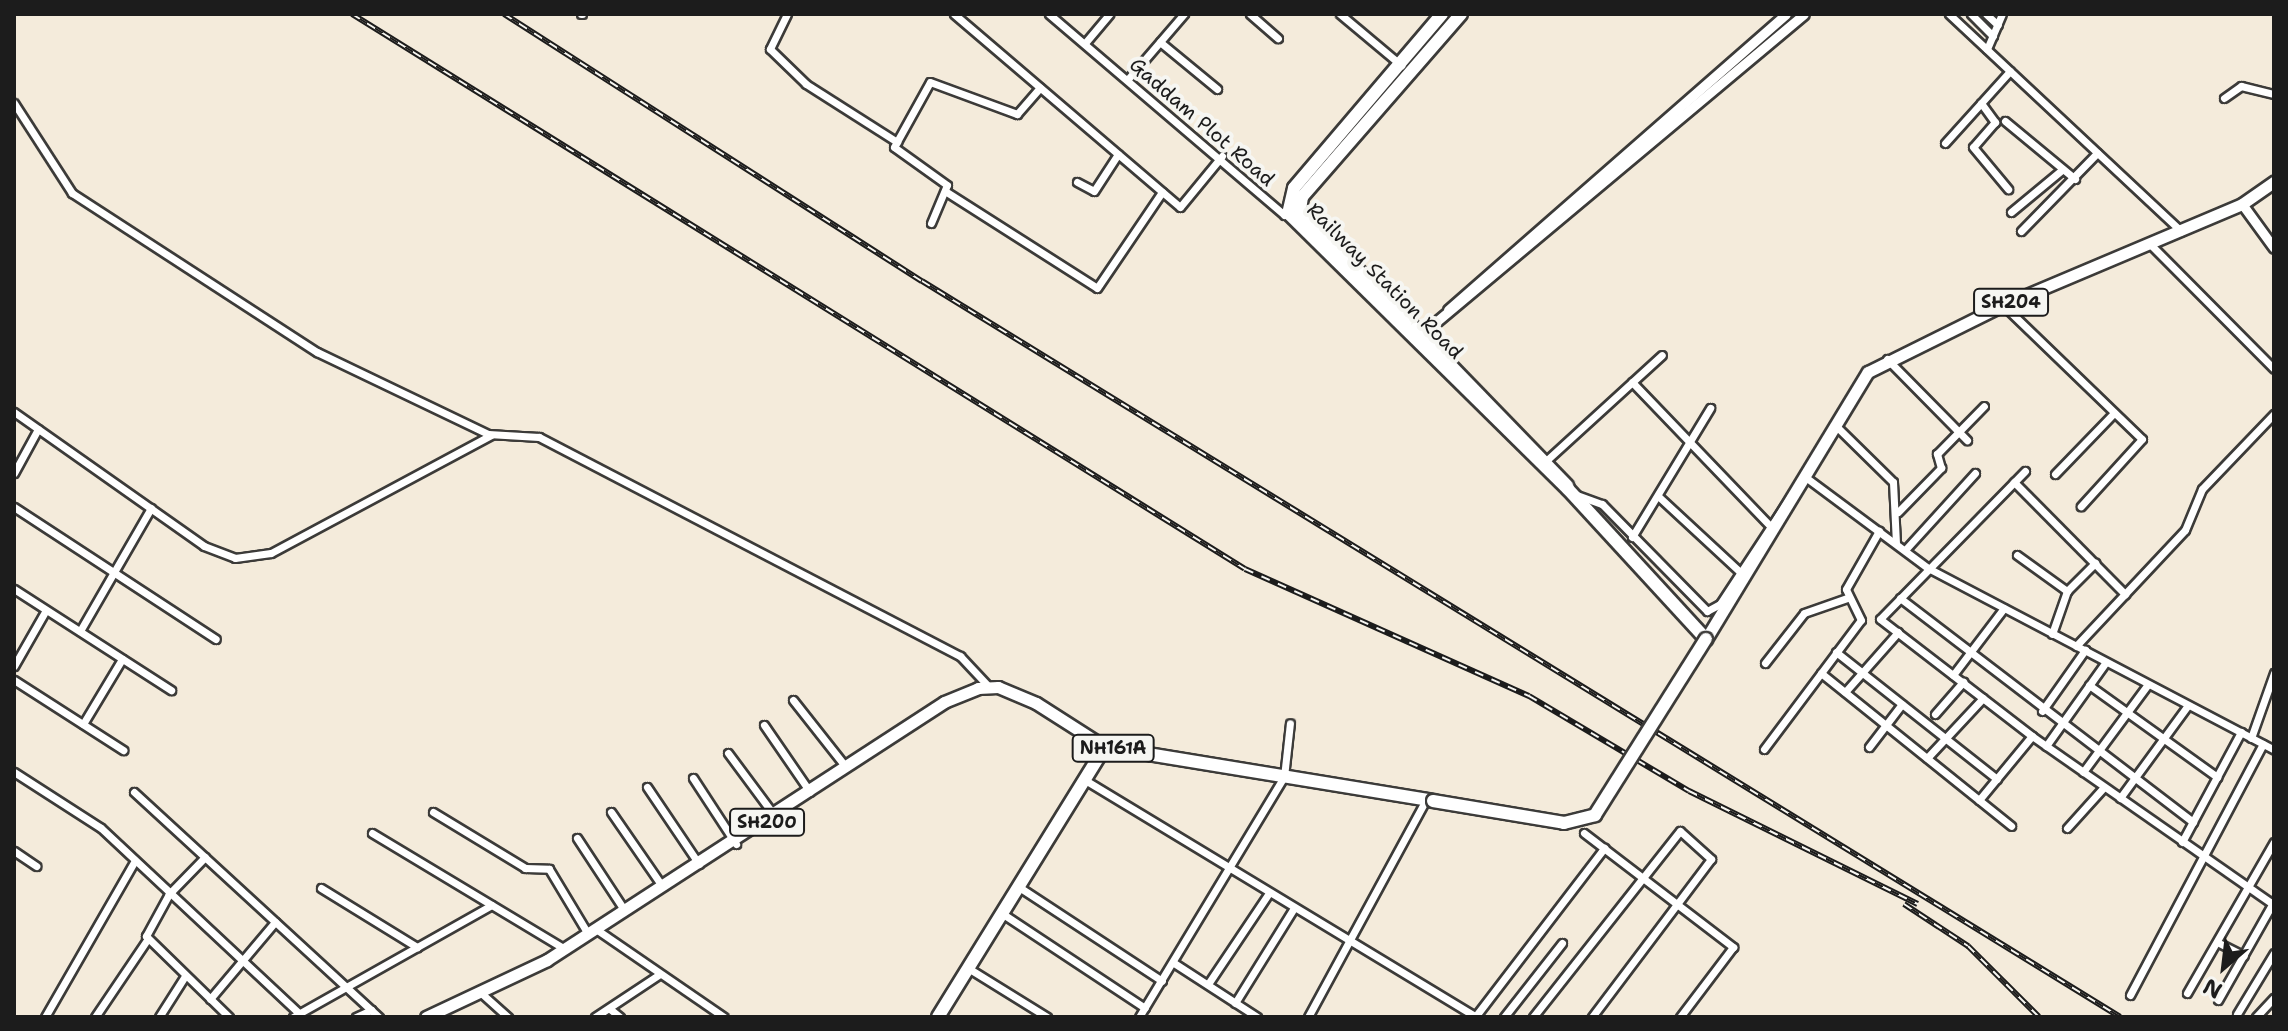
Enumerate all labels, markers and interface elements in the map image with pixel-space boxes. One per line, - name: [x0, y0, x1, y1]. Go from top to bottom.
- street label: Gaddam Plot Road: [1125, 52, 1279, 192]
- street label: Railway Station Road: [1302, 198, 1468, 364]
- road number: SH204: [1973, 288, 2049, 316]
- road number: NH161A: [1071, 734, 1155, 762]
- road number: SH200: [729, 808, 805, 836]
- north arrow: [2184, 927, 2264, 1007]
- text: N: [2198, 972, 2227, 1006]

